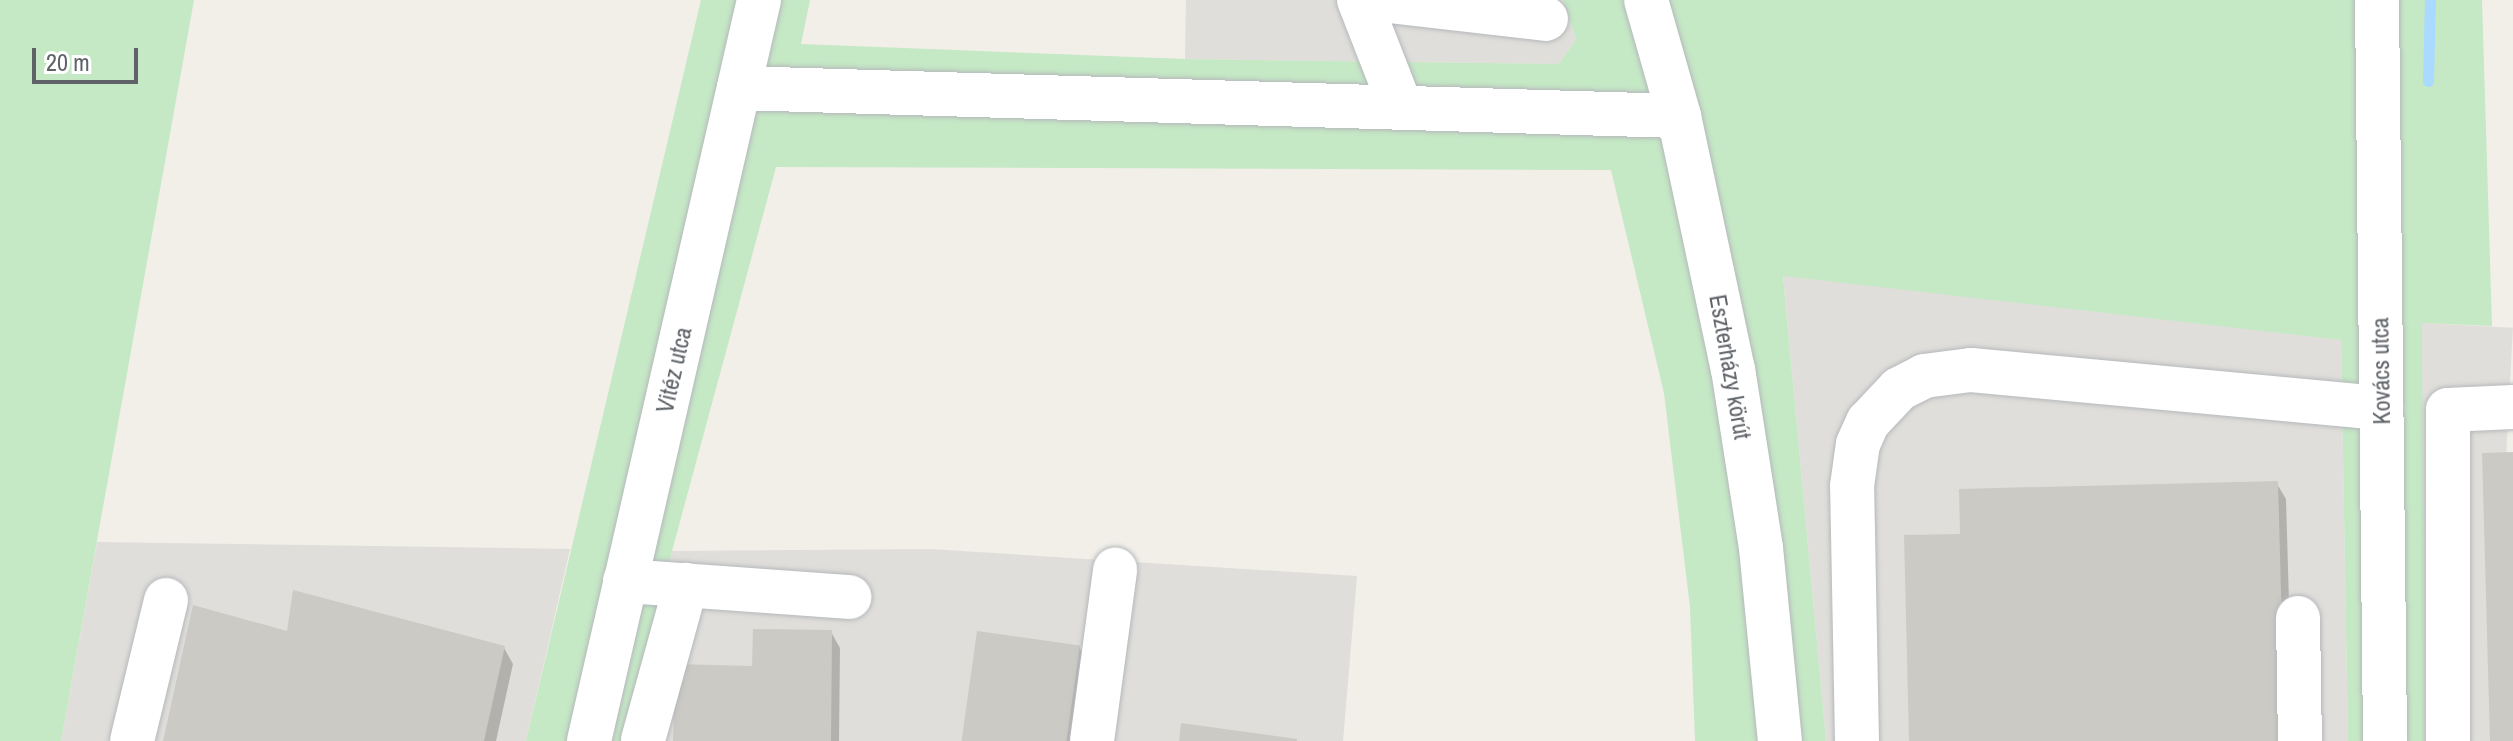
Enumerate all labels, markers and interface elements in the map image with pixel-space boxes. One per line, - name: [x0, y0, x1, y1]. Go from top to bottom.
- scale bar: [36, 32, 142, 82]
- text: 20 m: [46, 46, 90, 78]
- street label: Eszterházy körút: [1703, 292, 1757, 442]
- street label: Kovács utca: [2366, 317, 2396, 425]
- street label: Vitéz utca: [650, 324, 698, 416]

